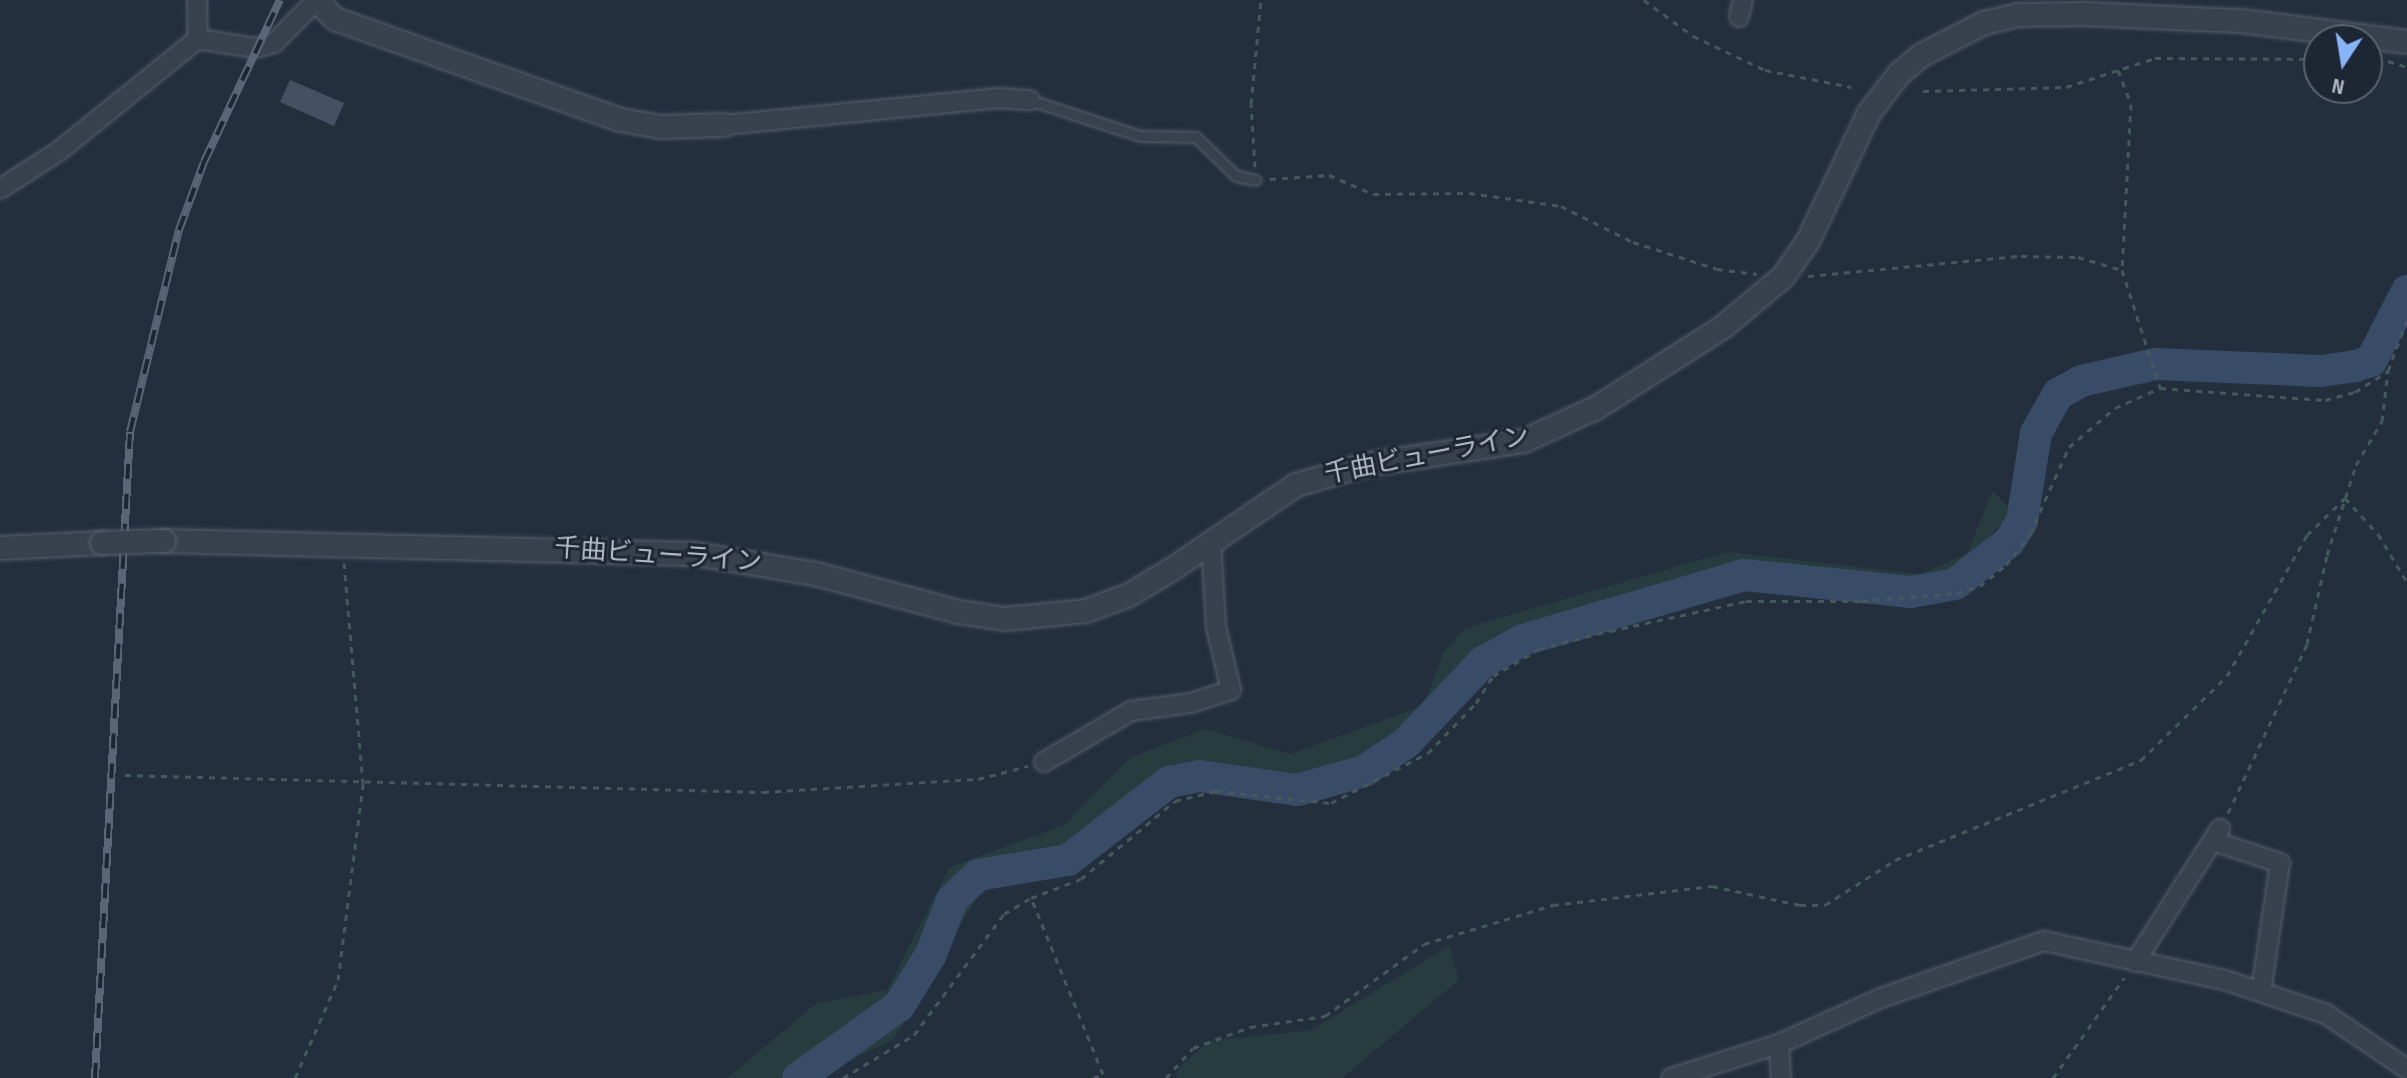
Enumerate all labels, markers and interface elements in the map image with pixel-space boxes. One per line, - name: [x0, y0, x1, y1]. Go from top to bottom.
- north arrow: [2303, 24, 2383, 104]
- text: N: [2330, 72, 2347, 100]
- street label: 千曲ビューライン: [1322, 421, 1532, 491]
- street label: 千曲ビューライン: [553, 533, 763, 579]

